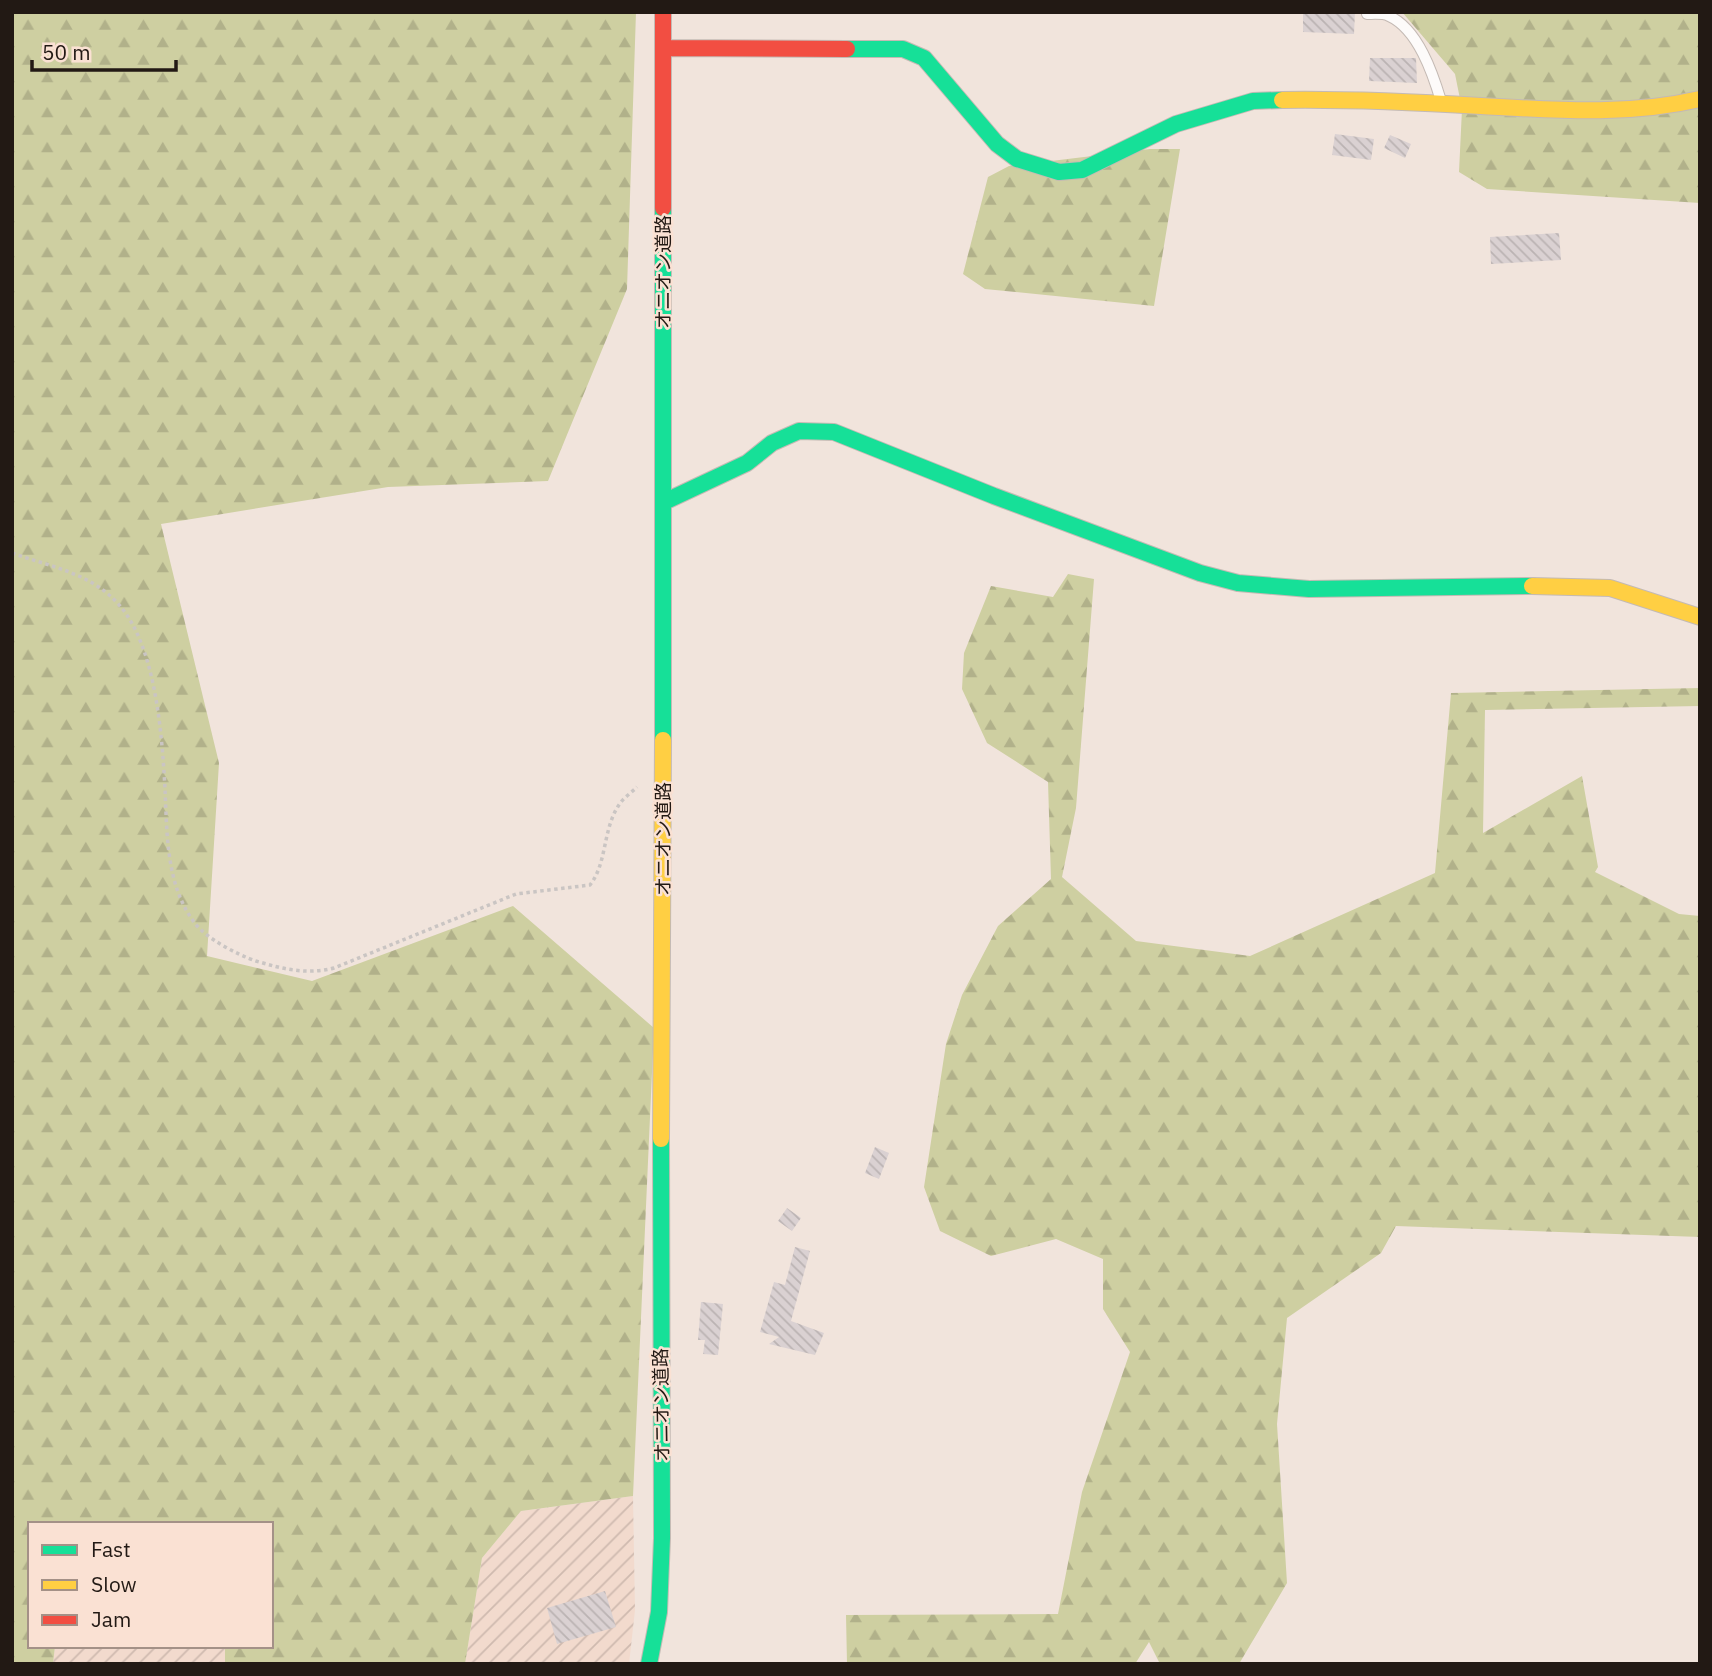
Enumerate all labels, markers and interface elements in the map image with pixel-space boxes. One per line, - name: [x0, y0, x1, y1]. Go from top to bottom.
- scale bar: [32, 28, 175, 72]
- text: 50 m: [42, 38, 91, 66]
- street label: オニオン道路: [651, 215, 675, 329]
- street label: オニオン道路: [651, 782, 675, 896]
- street label: オニオン道路: [648, 1348, 674, 1462]
- legend: [28, 1522, 273, 1648]
- text: Fast: [91, 1535, 131, 1563]
- text: Slow: [91, 1570, 137, 1598]
- text: Jam: [91, 1605, 131, 1633]

